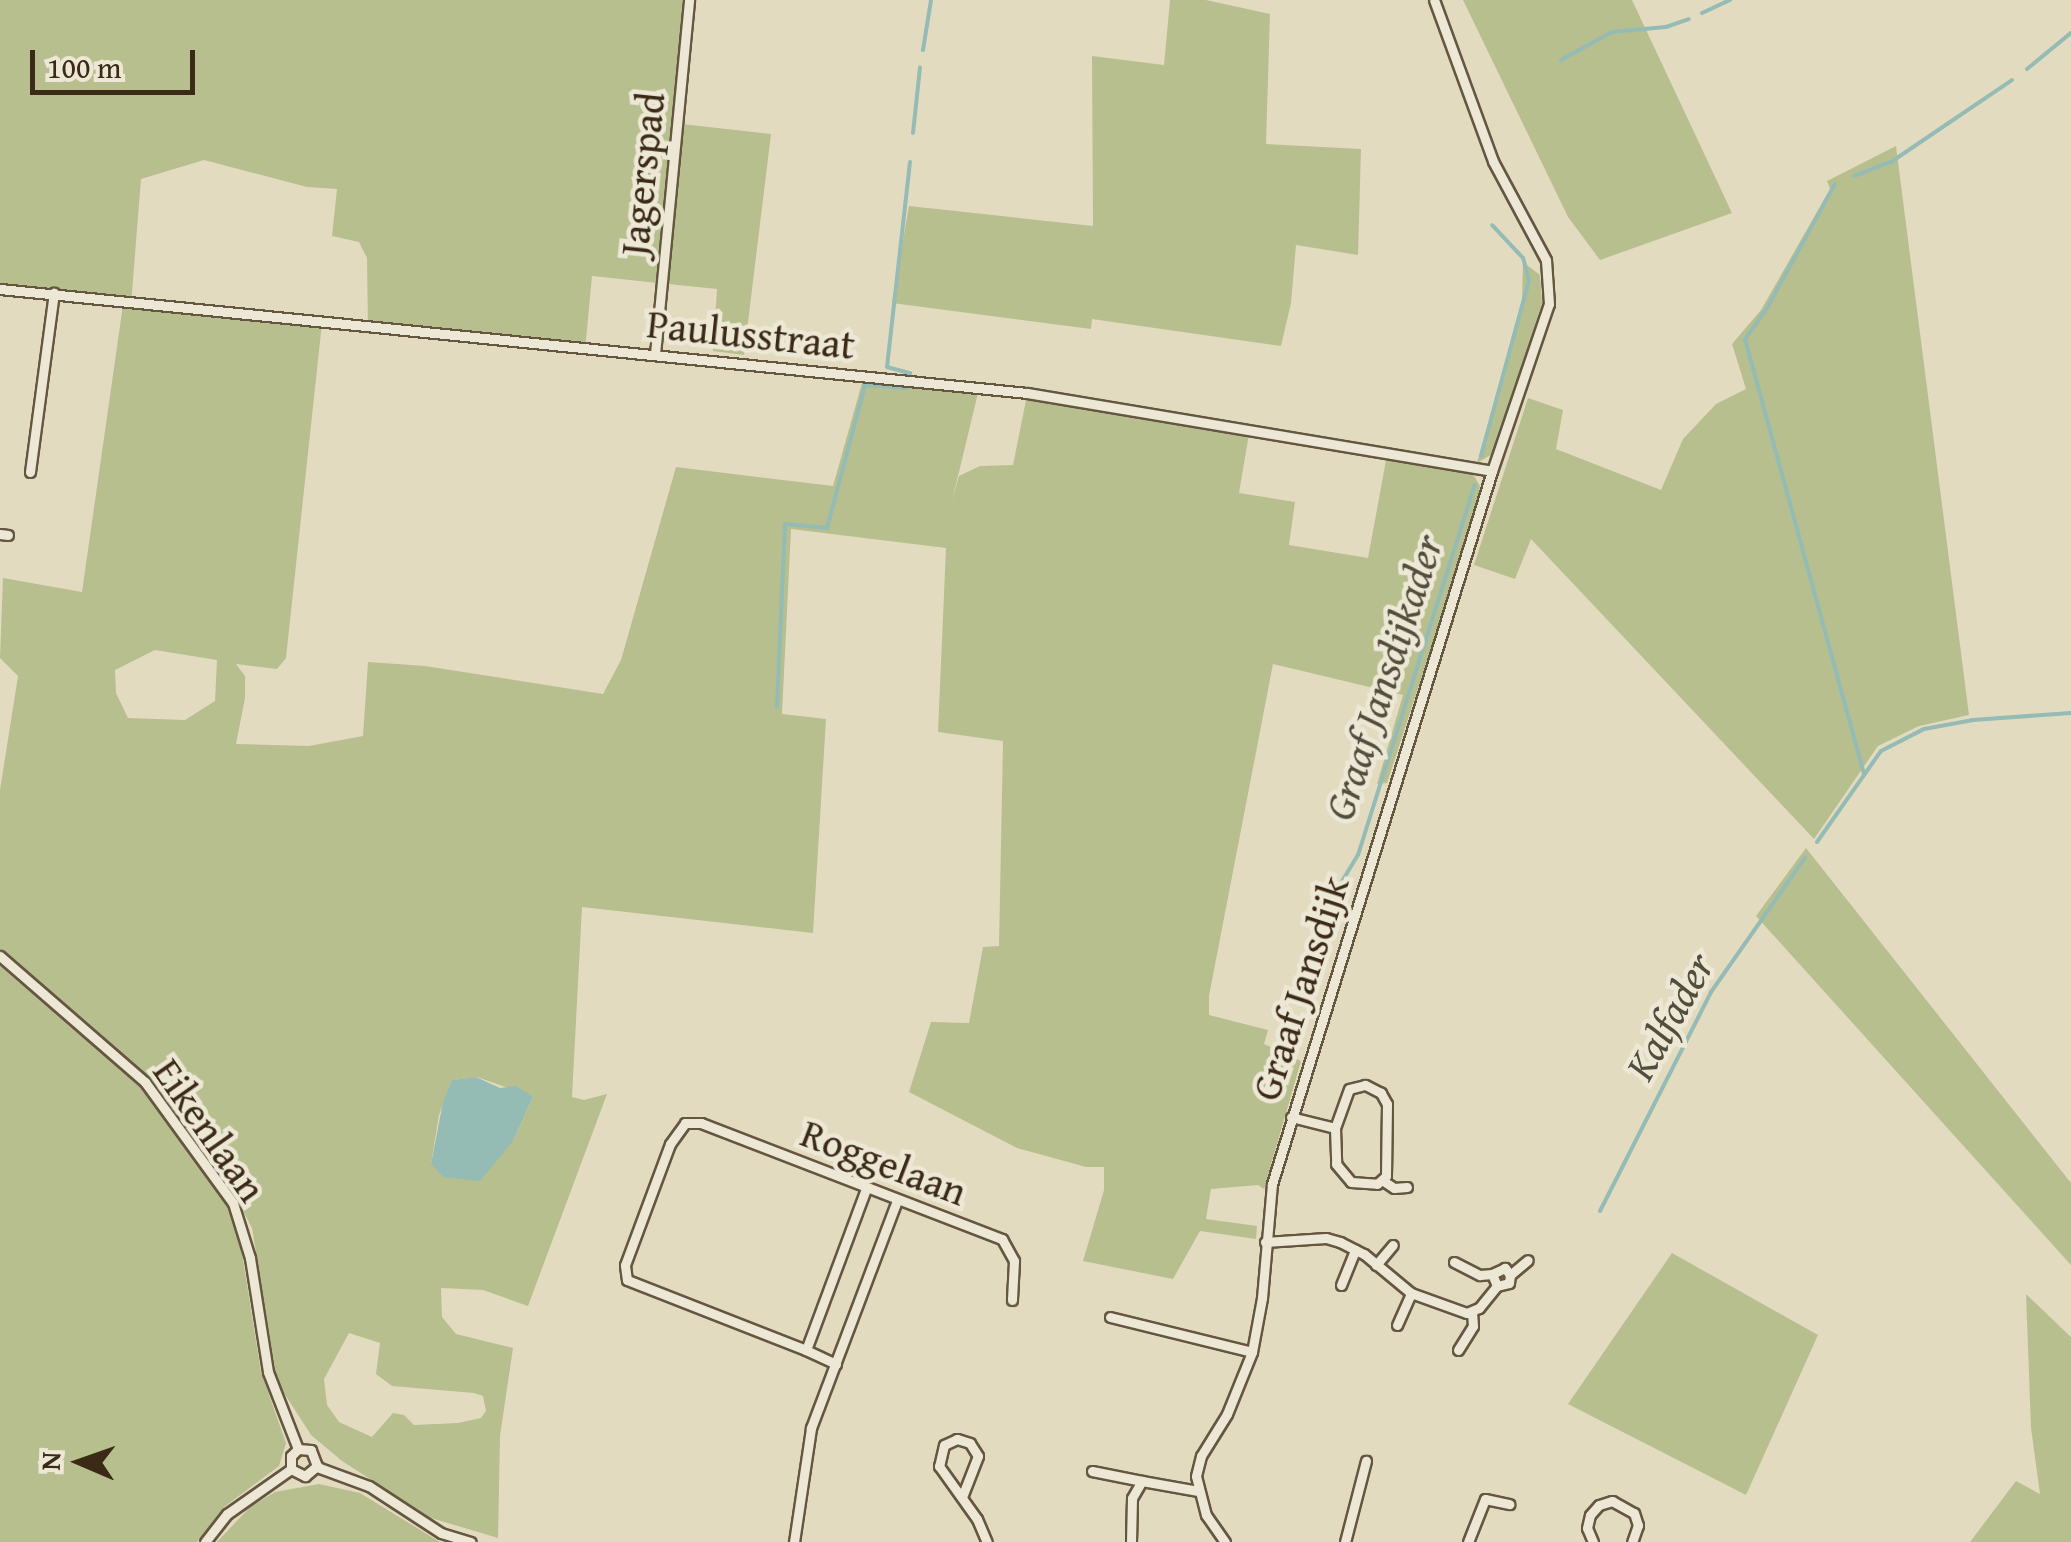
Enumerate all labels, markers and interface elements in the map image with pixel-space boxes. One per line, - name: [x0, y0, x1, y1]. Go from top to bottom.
- scale bar: [35, 30, 200, 92]
- text: 100 m: [47, 45, 121, 89]
- street label: Jagerspad: [610, 90, 674, 258]
- street label: Paulusstraat: [645, 299, 857, 369]
- water label: Graaf Jansdijkader: [1313, 528, 1453, 826]
- street label: Graaf Jansdijk: [1241, 870, 1359, 1106]
- water label: Kalfader: [1614, 944, 1724, 1088]
- street label: Eikenlaan: [143, 1049, 277, 1211]
- street label: Roggelaan: [794, 1109, 974, 1215]
- north arrow: [30, 1412, 130, 1512]
- text: N: [29, 1451, 70, 1471]

